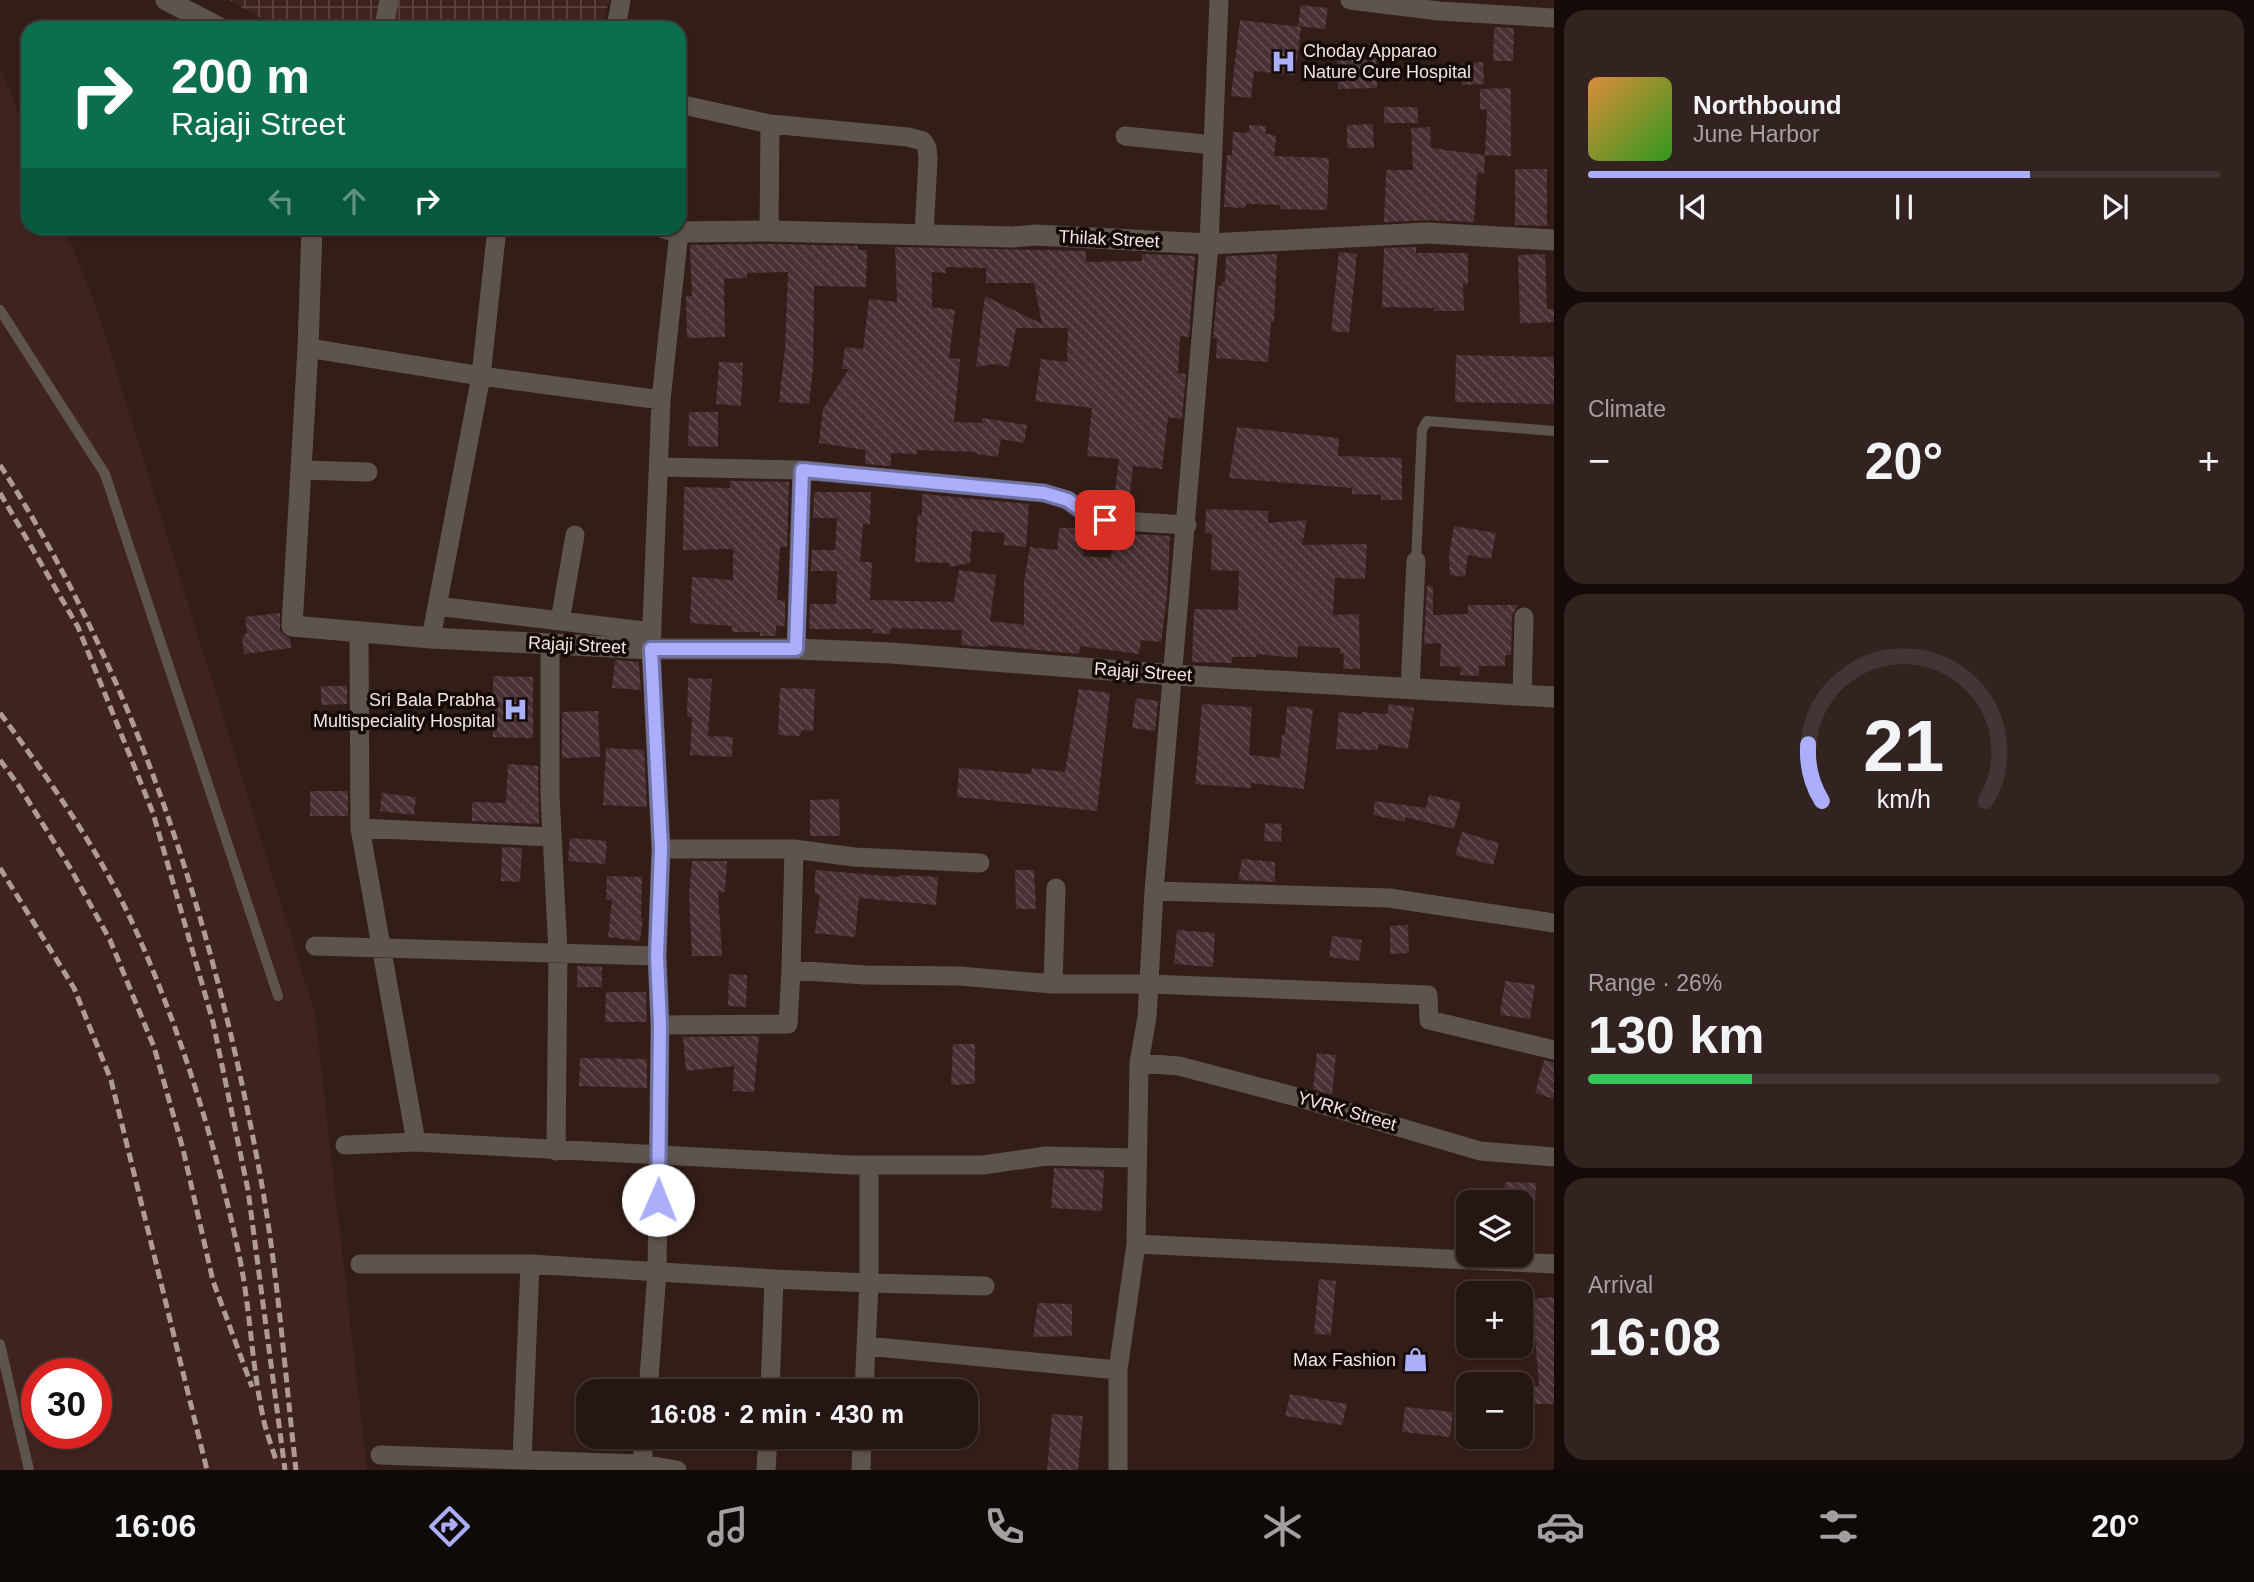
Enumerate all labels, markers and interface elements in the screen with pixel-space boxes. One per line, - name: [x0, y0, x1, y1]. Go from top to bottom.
- place label: Choday Apparao Nature Cure Hospital: [1303, 41, 1471, 82]
- hospital icon: Choday Apparao Nature Cure Hospital: [1269, 47, 1297, 75]
- icon: right: [56, 49, 147, 140]
- text: 200 m: [171, 49, 310, 103]
- text: Northbound: [1693, 90, 1842, 120]
- text: Rajaji Street: [171, 106, 345, 142]
- text: June Harbor: [1693, 121, 1820, 147]
- icon: left: [262, 182, 300, 220]
- icon: ahead: [335, 182, 373, 220]
- icon: right: [408, 182, 446, 220]
- icon: previous: [1674, 188, 1712, 226]
- icon: pause: [1885, 188, 1923, 226]
- icon: next: [2096, 188, 2134, 226]
- street label: Thilak Street: [1058, 226, 1160, 252]
- text: Climate: [1588, 396, 1666, 422]
- text: 20°: [1865, 432, 1943, 490]
- text: −: [1588, 440, 1610, 482]
- text: +: [2198, 440, 2220, 482]
- pin: [1075, 490, 1135, 550]
- icon: arrive: [1086, 501, 1124, 539]
- street label: Rajaji Street: [528, 632, 626, 658]
- street label: Rajaji Street: [1093, 659, 1193, 685]
- place label: Sri Bala Prabha Multispeciality Hospital: [313, 690, 496, 731]
- hospital icon: Sri Bala Prabha Multispeciality Hospital: [501, 696, 529, 724]
- text: 21: [1864, 705, 1944, 786]
- text: km/h: [1877, 785, 1931, 813]
- text: Range · 26%: [1588, 970, 1722, 996]
- text: 130 km: [1588, 1006, 1764, 1064]
- street label: YVRK Street: [1295, 1087, 1399, 1135]
- position arrow: [621, 1163, 695, 1237]
- map controls: [1456, 1190, 1533, 1449]
- button: layers: [1456, 1190, 1533, 1267]
- text: Arrival: [1588, 1272, 1653, 1298]
- button: +: [1456, 1281, 1533, 1358]
- text: 16:08: [1588, 1308, 1721, 1366]
- shop icon: Max Fashion: [1402, 1346, 1430, 1374]
- place label: Max Fashion: [1293, 1350, 1396, 1370]
- speed limit sign: 30: [21, 1358, 112, 1449]
- button: −: [1456, 1372, 1533, 1449]
- text: 16:08 · 2 min · 430 m: [650, 1399, 904, 1429]
- icon: directions: [425, 1502, 474, 1551]
- icon: music: [703, 1502, 752, 1551]
- icon: phone: [980, 1502, 1029, 1551]
- icon: climate: [1258, 1502, 1307, 1551]
- icon: car: [1536, 1502, 1585, 1551]
- icon: filters: [1814, 1502, 1863, 1551]
- text: 16:06: [114, 1508, 196, 1544]
- text: 20°: [2091, 1508, 2140, 1544]

